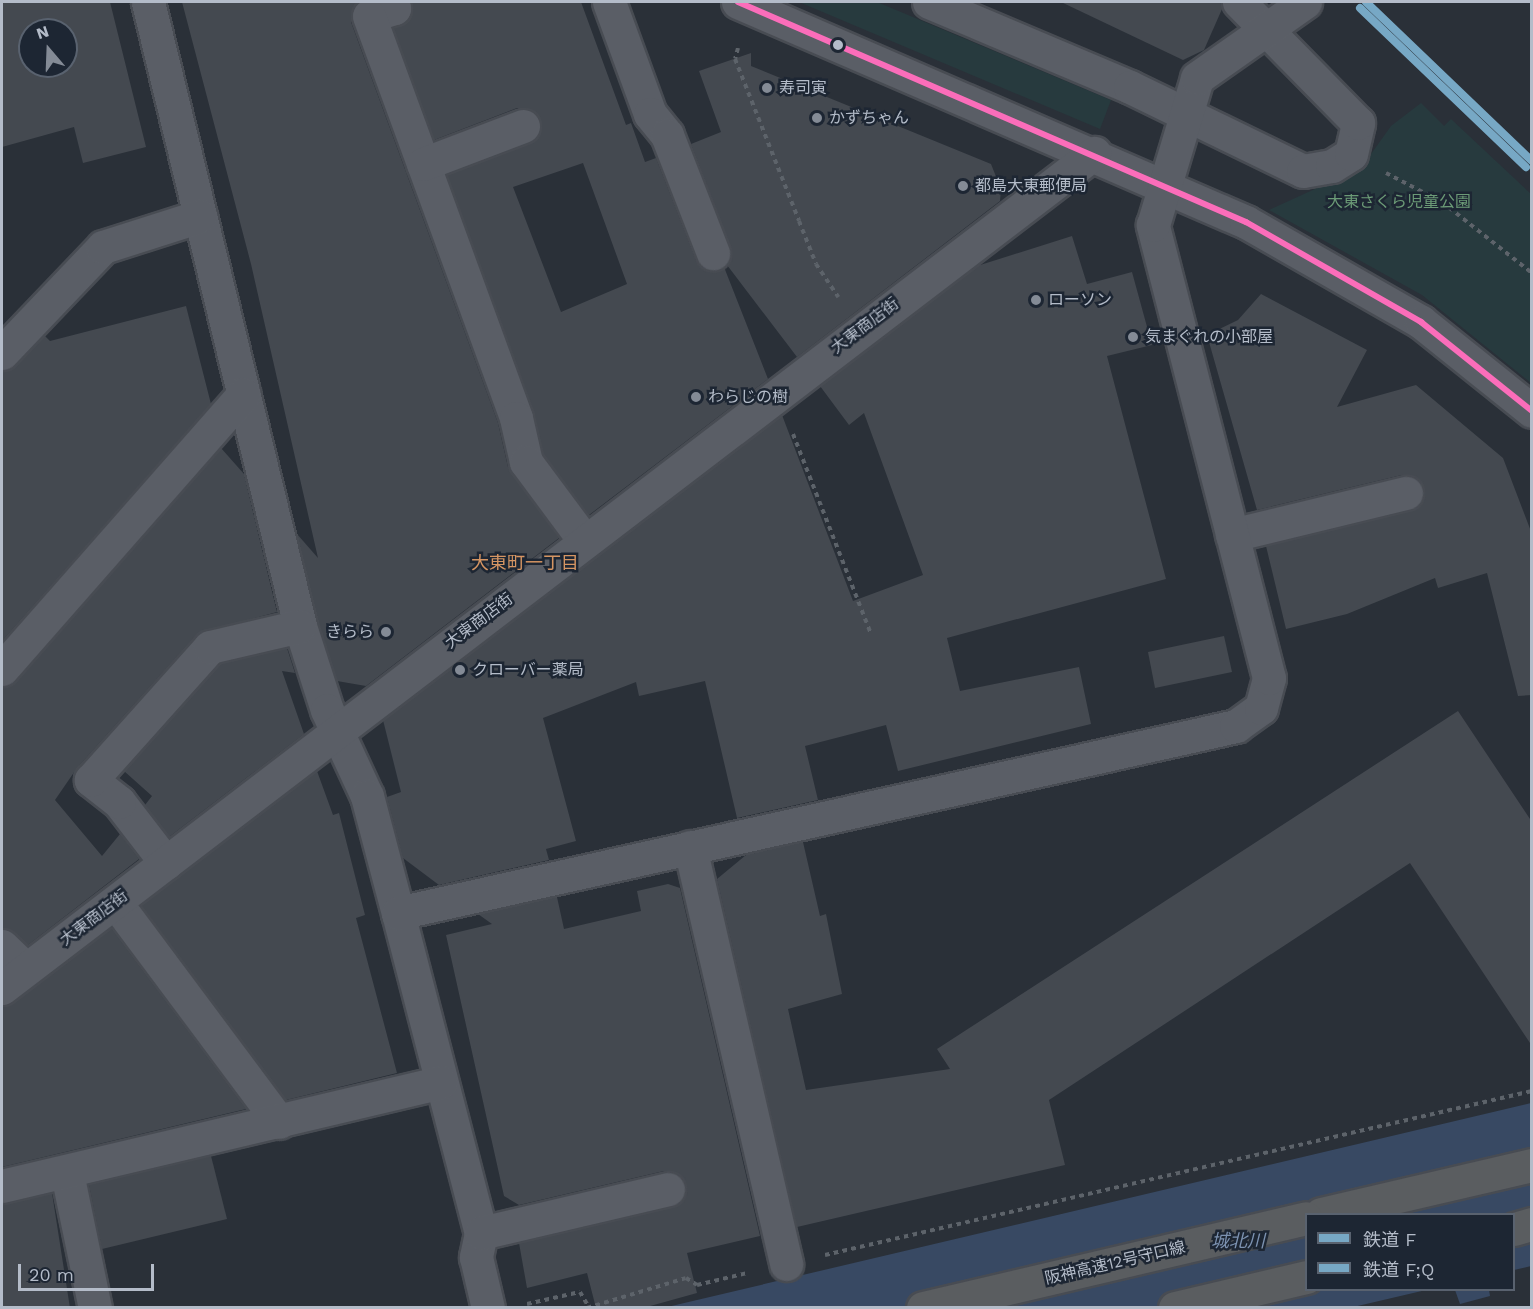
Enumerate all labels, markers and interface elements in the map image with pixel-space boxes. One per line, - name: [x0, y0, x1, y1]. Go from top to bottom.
- north arrow: [18, 18, 78, 78]
- text: N: [34, 21, 51, 43]
- unlabelled marker: [832, 39, 844, 51]
- place label: 寿司寅: [779, 78, 827, 98]
- marker: 寿司寅: [760, 81, 774, 95]
- place label: かずちゃん: [829, 108, 909, 128]
- marker: かずちゃん: [810, 111, 824, 125]
- place label: 都島大東郵便局: [975, 176, 1087, 196]
- marker: 都島大東郵便局: [956, 179, 970, 193]
- park label: 大東さくら児童公園: [1327, 192, 1471, 212]
- place label: ローソン: [1048, 290, 1112, 310]
- marker: ローソン: [1029, 293, 1043, 307]
- street label: 大東商店街: [827, 294, 903, 358]
- place label: 気まぐれの小部屋: [1145, 327, 1273, 347]
- marker: 気まぐれの小部屋: [1126, 330, 1140, 344]
- place label: わらじの樹: [708, 387, 788, 407]
- marker: わらじの樹: [689, 390, 703, 404]
- district label: 大東町一丁目: [471, 552, 579, 574]
- street label: 大東商店街: [441, 589, 517, 653]
- place label: きらら: [326, 622, 374, 642]
- marker: きらら: [379, 625, 393, 639]
- place label: クローバー薬局: [472, 660, 584, 680]
- marker: クローバー薬局: [453, 663, 467, 677]
- street label: 大東商店街: [56, 886, 132, 950]
- legend: [1305, 1213, 1515, 1291]
- text: 鉄道 F: [1363, 1229, 1416, 1250]
- water label: 城北川: [1211, 1230, 1265, 1252]
- street label: 阪神高速12号守口線: [1043, 1237, 1187, 1289]
- scale bar: [21, 1252, 158, 1290]
- text: 鉄道 F;Q: [1363, 1259, 1434, 1280]
- text: 20 m: [29, 1264, 74, 1285]

